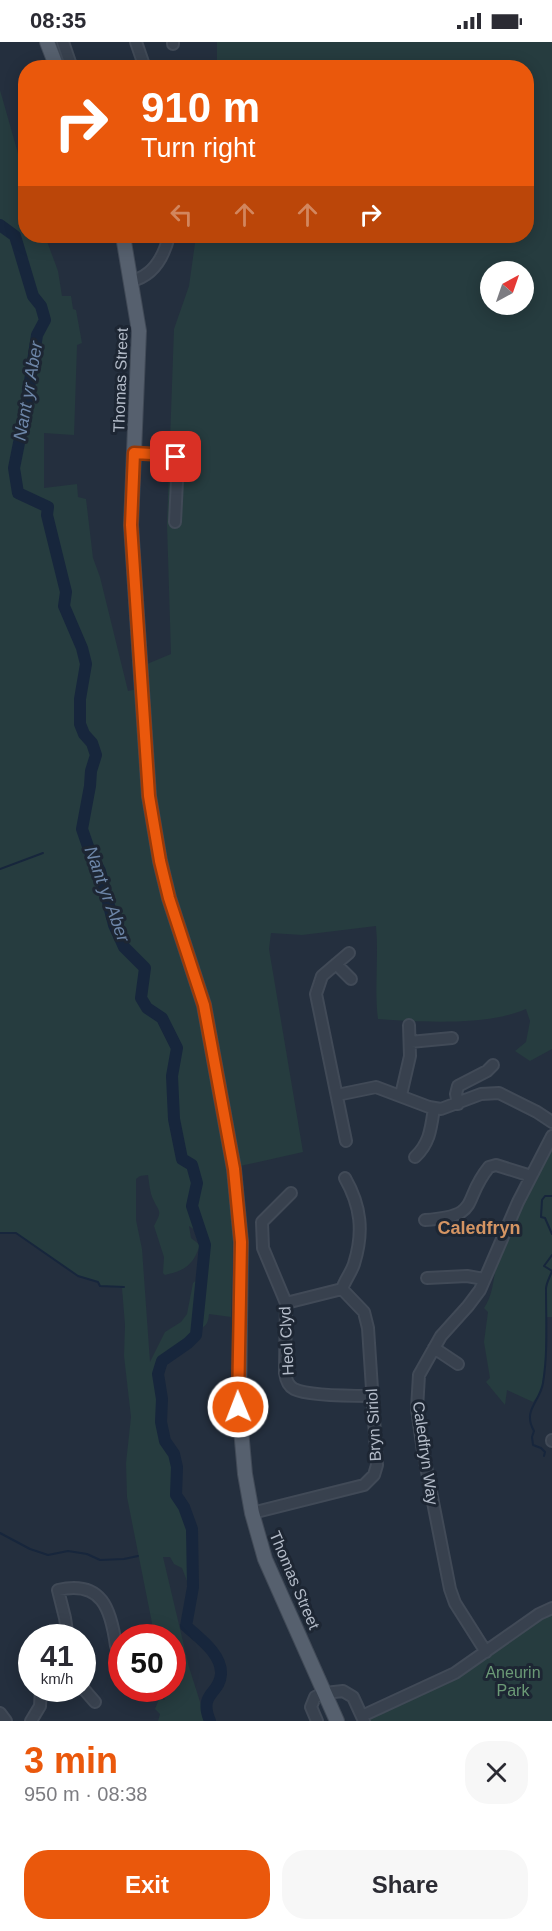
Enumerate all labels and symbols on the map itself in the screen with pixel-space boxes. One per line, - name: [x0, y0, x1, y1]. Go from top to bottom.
- north arrow: [480, 261, 534, 315]
- street label: Thomas Street: [110, 327, 131, 433]
- water label: Nant yr Aber: [9, 339, 47, 442]
- pin: [150, 431, 201, 482]
- water label: Nant yr Aber: [80, 843, 134, 946]
- district label: Caledfryn: [437, 1218, 521, 1238]
- street label: Heol Clyd: [276, 1306, 297, 1376]
- position arrow: [206, 1375, 270, 1439]
- street label: Bryn Siriol: [363, 1388, 384, 1462]
- street label: Caledfryn Way: [410, 1400, 441, 1506]
- street label: Thomas Street: [266, 1529, 323, 1632]
- speed limit sign: 50: [108, 1624, 186, 1702]
- park label: Aneurin Park: [485, 1664, 541, 1699]

